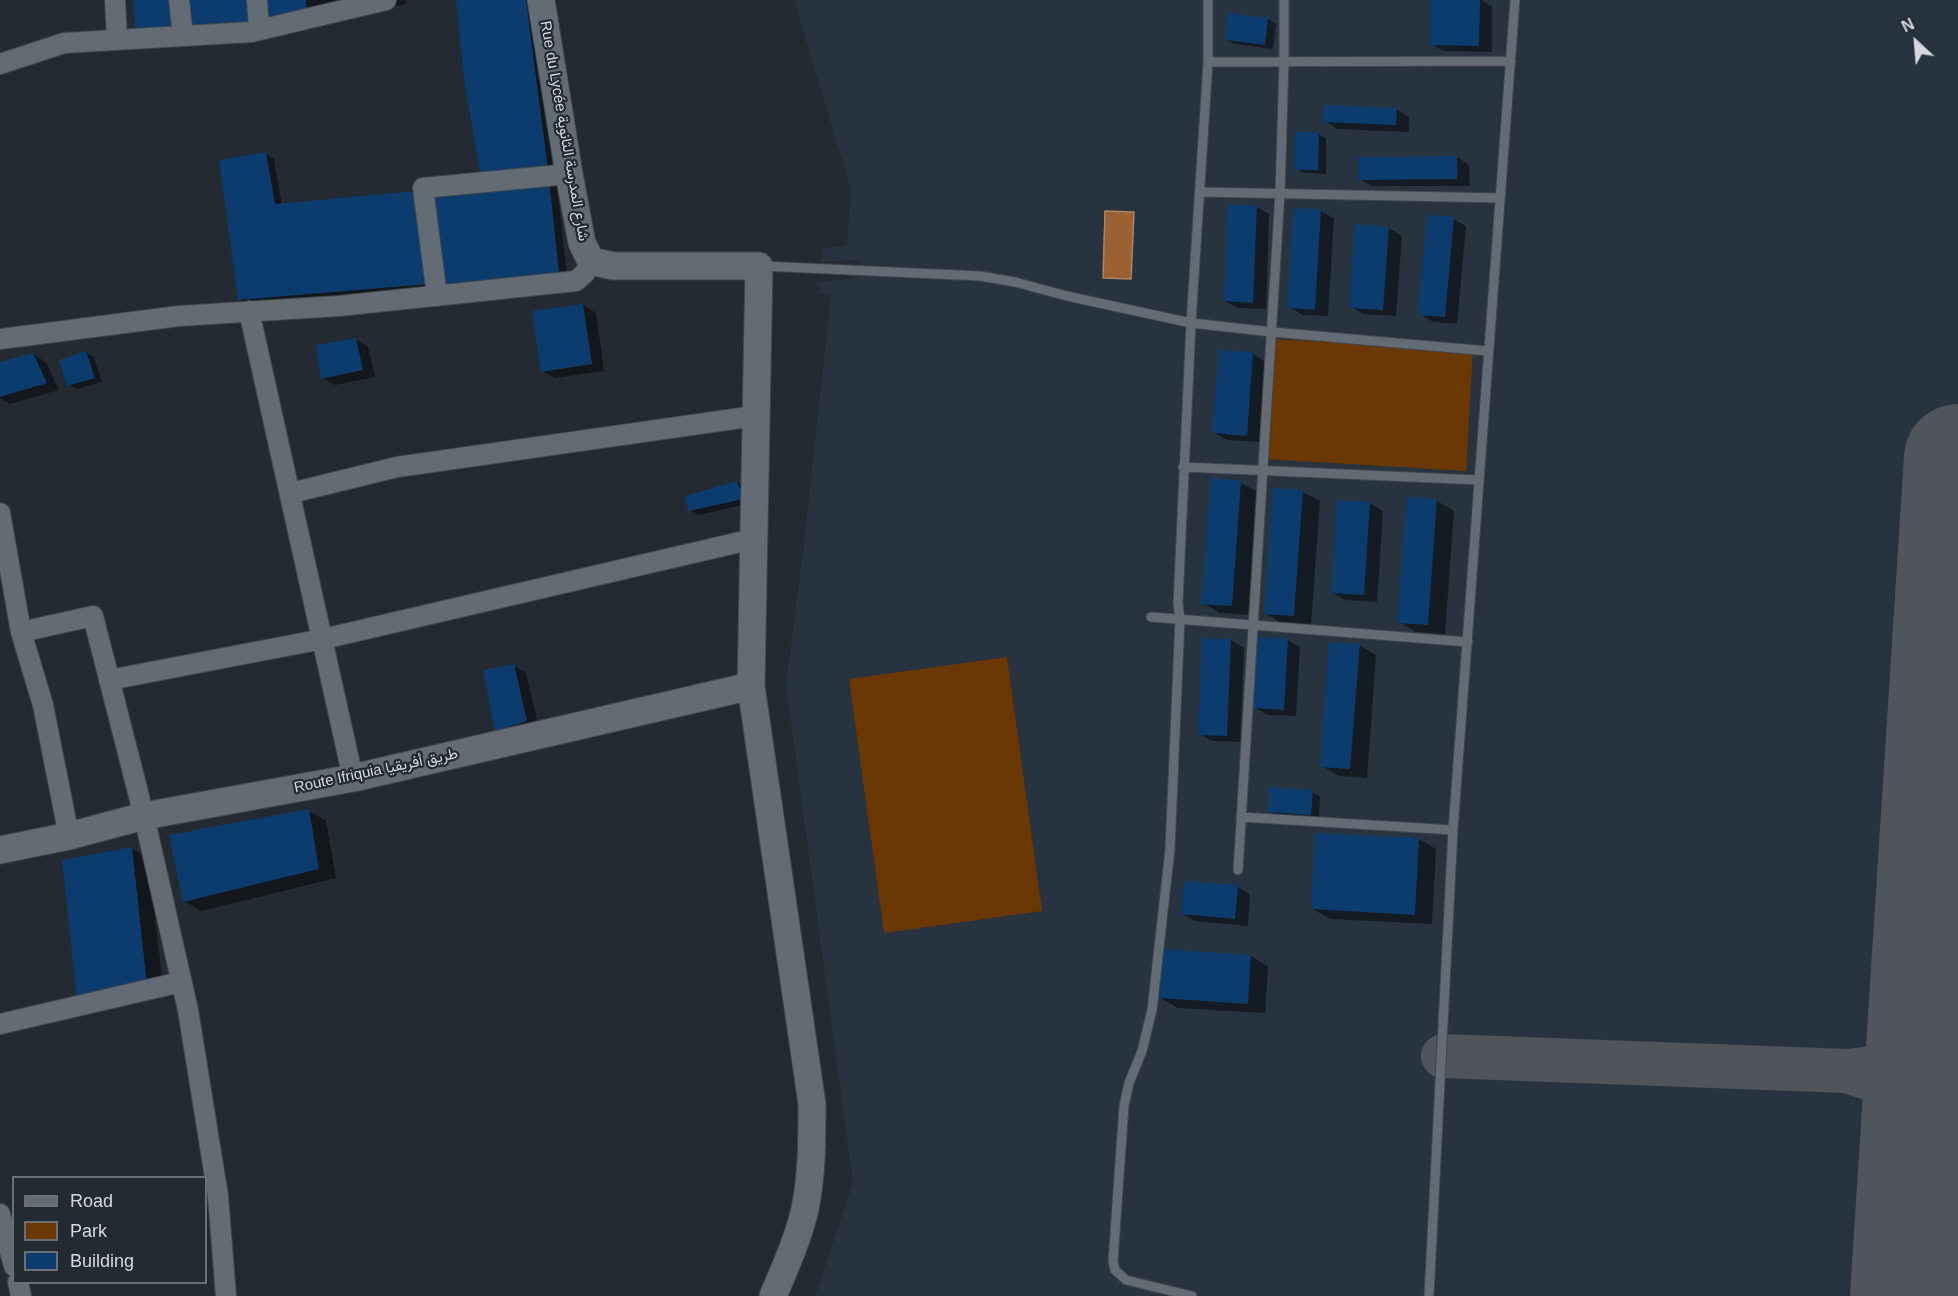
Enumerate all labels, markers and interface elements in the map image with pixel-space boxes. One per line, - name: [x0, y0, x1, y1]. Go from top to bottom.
- north arrow: [1886, 12, 1946, 72]
- text: N: [1899, 15, 1917, 36]
- street label: Rue du Lycée شارع المدرسة الثانوية: [536, 19, 592, 243]
- street label: Route Ifriquia طريق أفريقيا: [292, 745, 460, 797]
- legend: [12, 1176, 207, 1284]
- text: Road: [70, 1191, 113, 1211]
- text: Park: [70, 1221, 107, 1241]
- text: Building: [70, 1251, 134, 1271]

